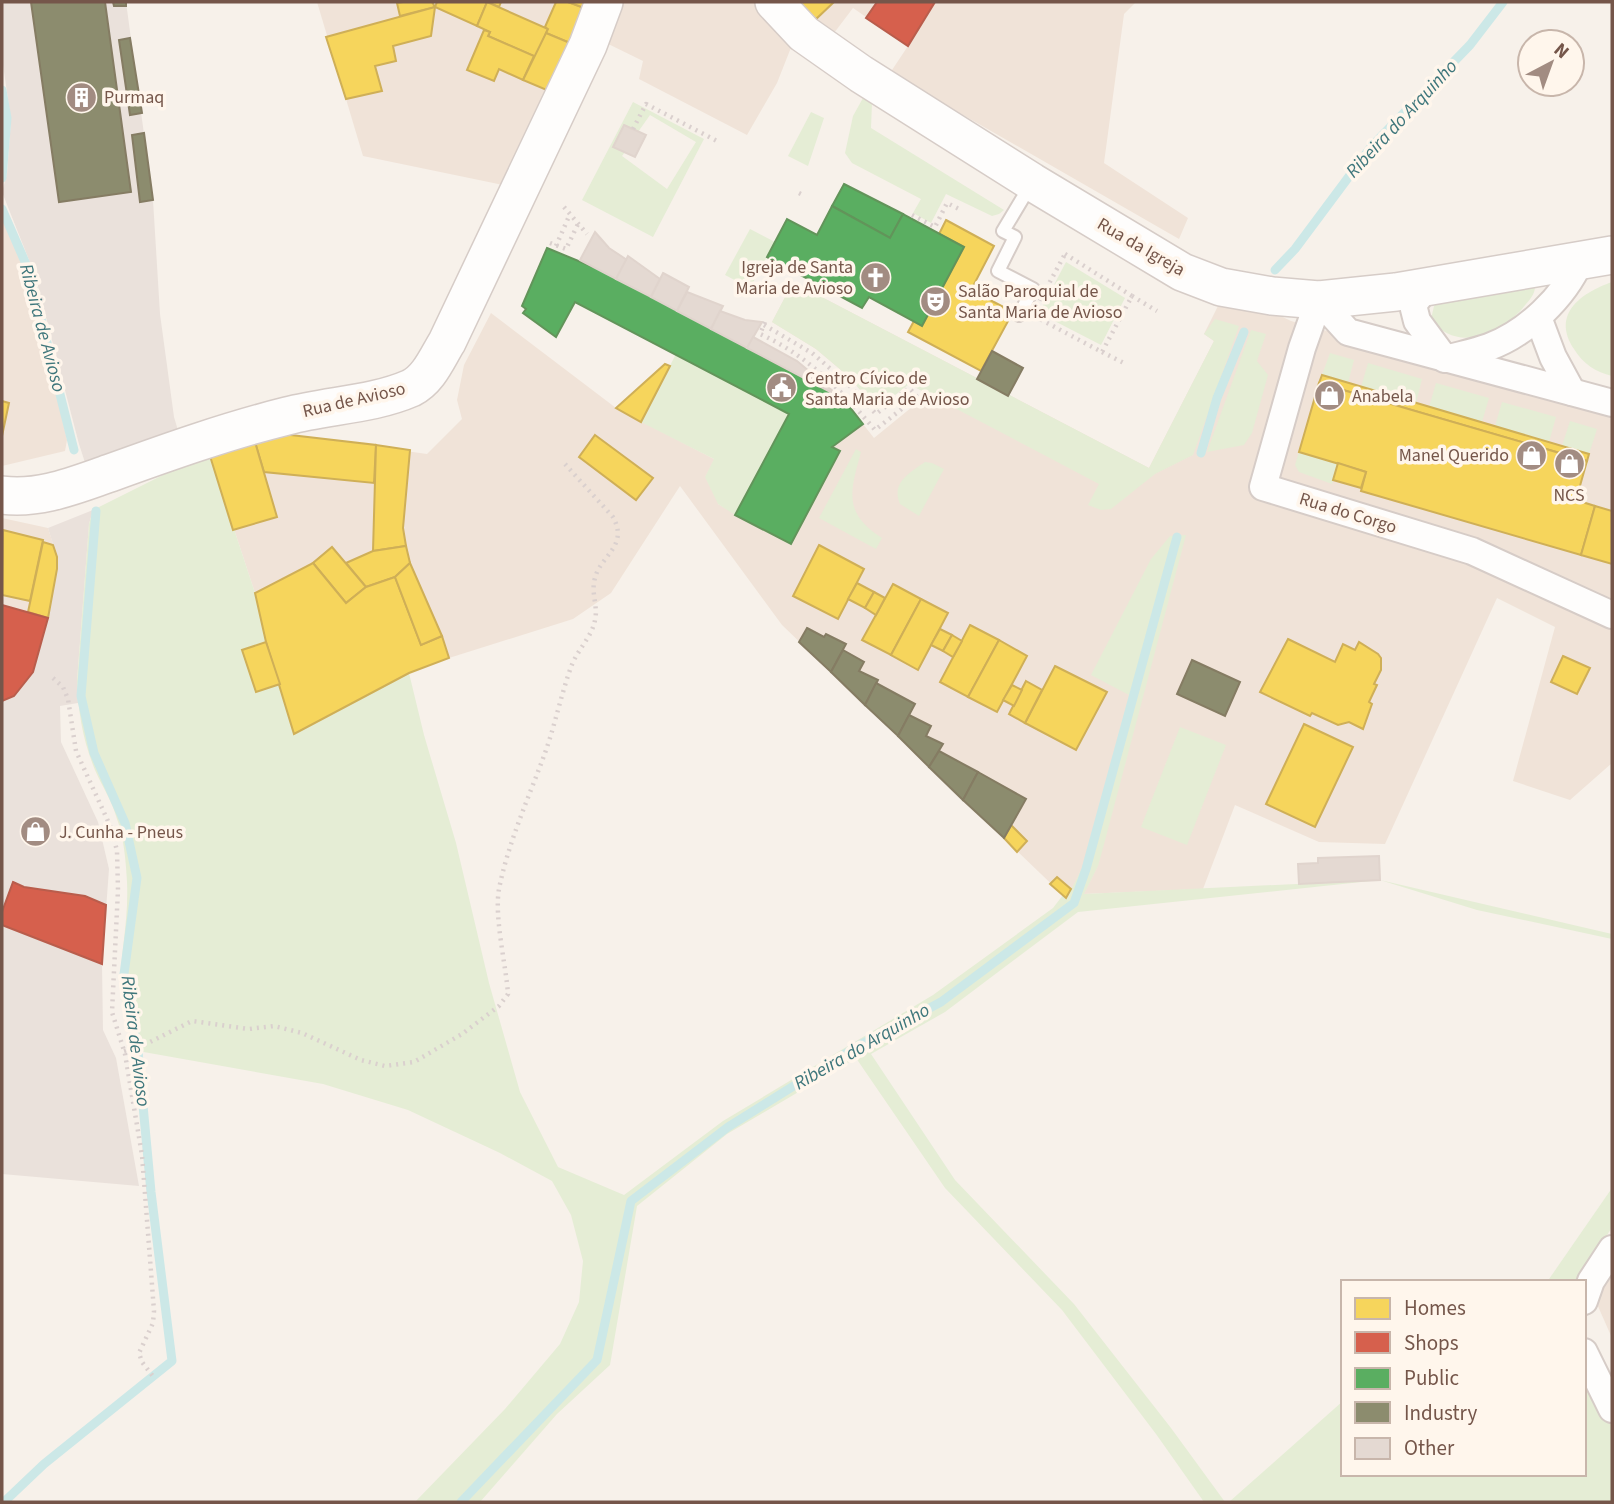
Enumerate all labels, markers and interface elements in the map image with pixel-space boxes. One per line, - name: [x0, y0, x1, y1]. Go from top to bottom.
- north arrow: [1516, 28, 1586, 98]
- text: N: [1548, 37, 1575, 66]
- water label: Ribeira do Arquinho: [1340, 54, 1464, 184]
- building icon: Purmaq: [64, 80, 98, 114]
- place label: Purmaq: [104, 85, 164, 110]
- street label: Rua da Igreja: [1092, 212, 1190, 282]
- place label: Igreja de Santa Maria de Avioso: [735, 255, 853, 301]
- church icon: Igreja de Santa Maria de Avioso: [859, 260, 893, 294]
- water label: Ribeira de Avioso: [12, 261, 72, 395]
- place label: Salão Paroquial de Santa Maria de Avioso: [958, 279, 1122, 325]
- theatre icon: Salão Paroquial de Santa Maria de Avioso: [918, 284, 952, 318]
- place label: Centro Cívico de Santa Maria de Avioso: [805, 366, 969, 412]
- public building icon: Centro Cívico de Santa Maria de Avioso: [765, 371, 799, 405]
- street label: Rua de Avioso: [300, 376, 408, 424]
- shop icon: Anabela: [1312, 379, 1346, 413]
- place label: Anabela: [1352, 384, 1413, 409]
- shop icon: Manel Querido: [1515, 438, 1549, 472]
- place label: Manel Querido: [1399, 443, 1509, 468]
- shop icon: NCS: [1552, 447, 1586, 481]
- place label: NCS: [1553, 483, 1585, 508]
- street label: Rua do Corgo: [1296, 486, 1400, 540]
- shop icon: J. Cunha - Pneus: [19, 815, 53, 849]
- place label: J. Cunha - Pneus: [59, 820, 183, 845]
- water label: Ribeira de Avioso: [114, 974, 156, 1108]
- water label: Ribeira do Arquinho: [789, 997, 935, 1097]
- legend: [1341, 1280, 1586, 1476]
- text: Homes: [1404, 1293, 1466, 1323]
- text: Shops: [1404, 1328, 1459, 1358]
- text: Public: [1404, 1363, 1459, 1393]
- text: Industry: [1404, 1398, 1477, 1428]
- text: Other: [1404, 1433, 1455, 1463]

